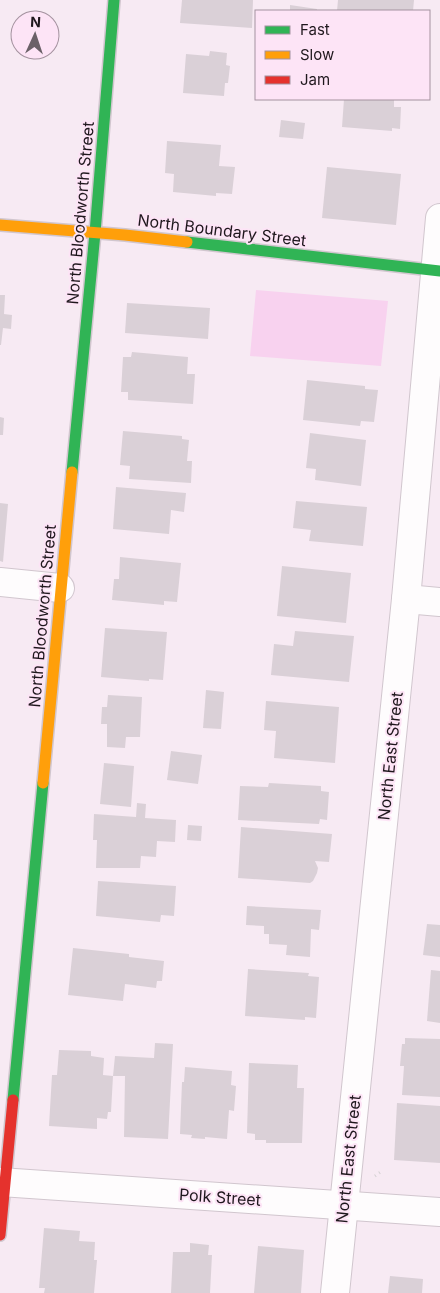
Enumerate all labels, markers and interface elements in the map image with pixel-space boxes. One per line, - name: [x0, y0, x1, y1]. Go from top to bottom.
- north arrow: [10, 10, 60, 60]
- legend: [255, 10, 430, 100]
- text: N: [30, 13, 41, 30]
- text: Fast: [300, 20, 330, 39]
- text: Slow: [300, 45, 334, 64]
- text: Jam: [300, 70, 330, 89]
- street label: North Bloodworth Street: [62, 121, 98, 305]
- street label: North Boundary Street: [137, 210, 307, 250]
- street label: North Bloodworth Street: [24, 524, 60, 708]
- street label: North East Street: [373, 691, 407, 821]
- street label: North East Street: [331, 1094, 365, 1224]
- street label: Polk Street: [178, 1184, 262, 1210]

